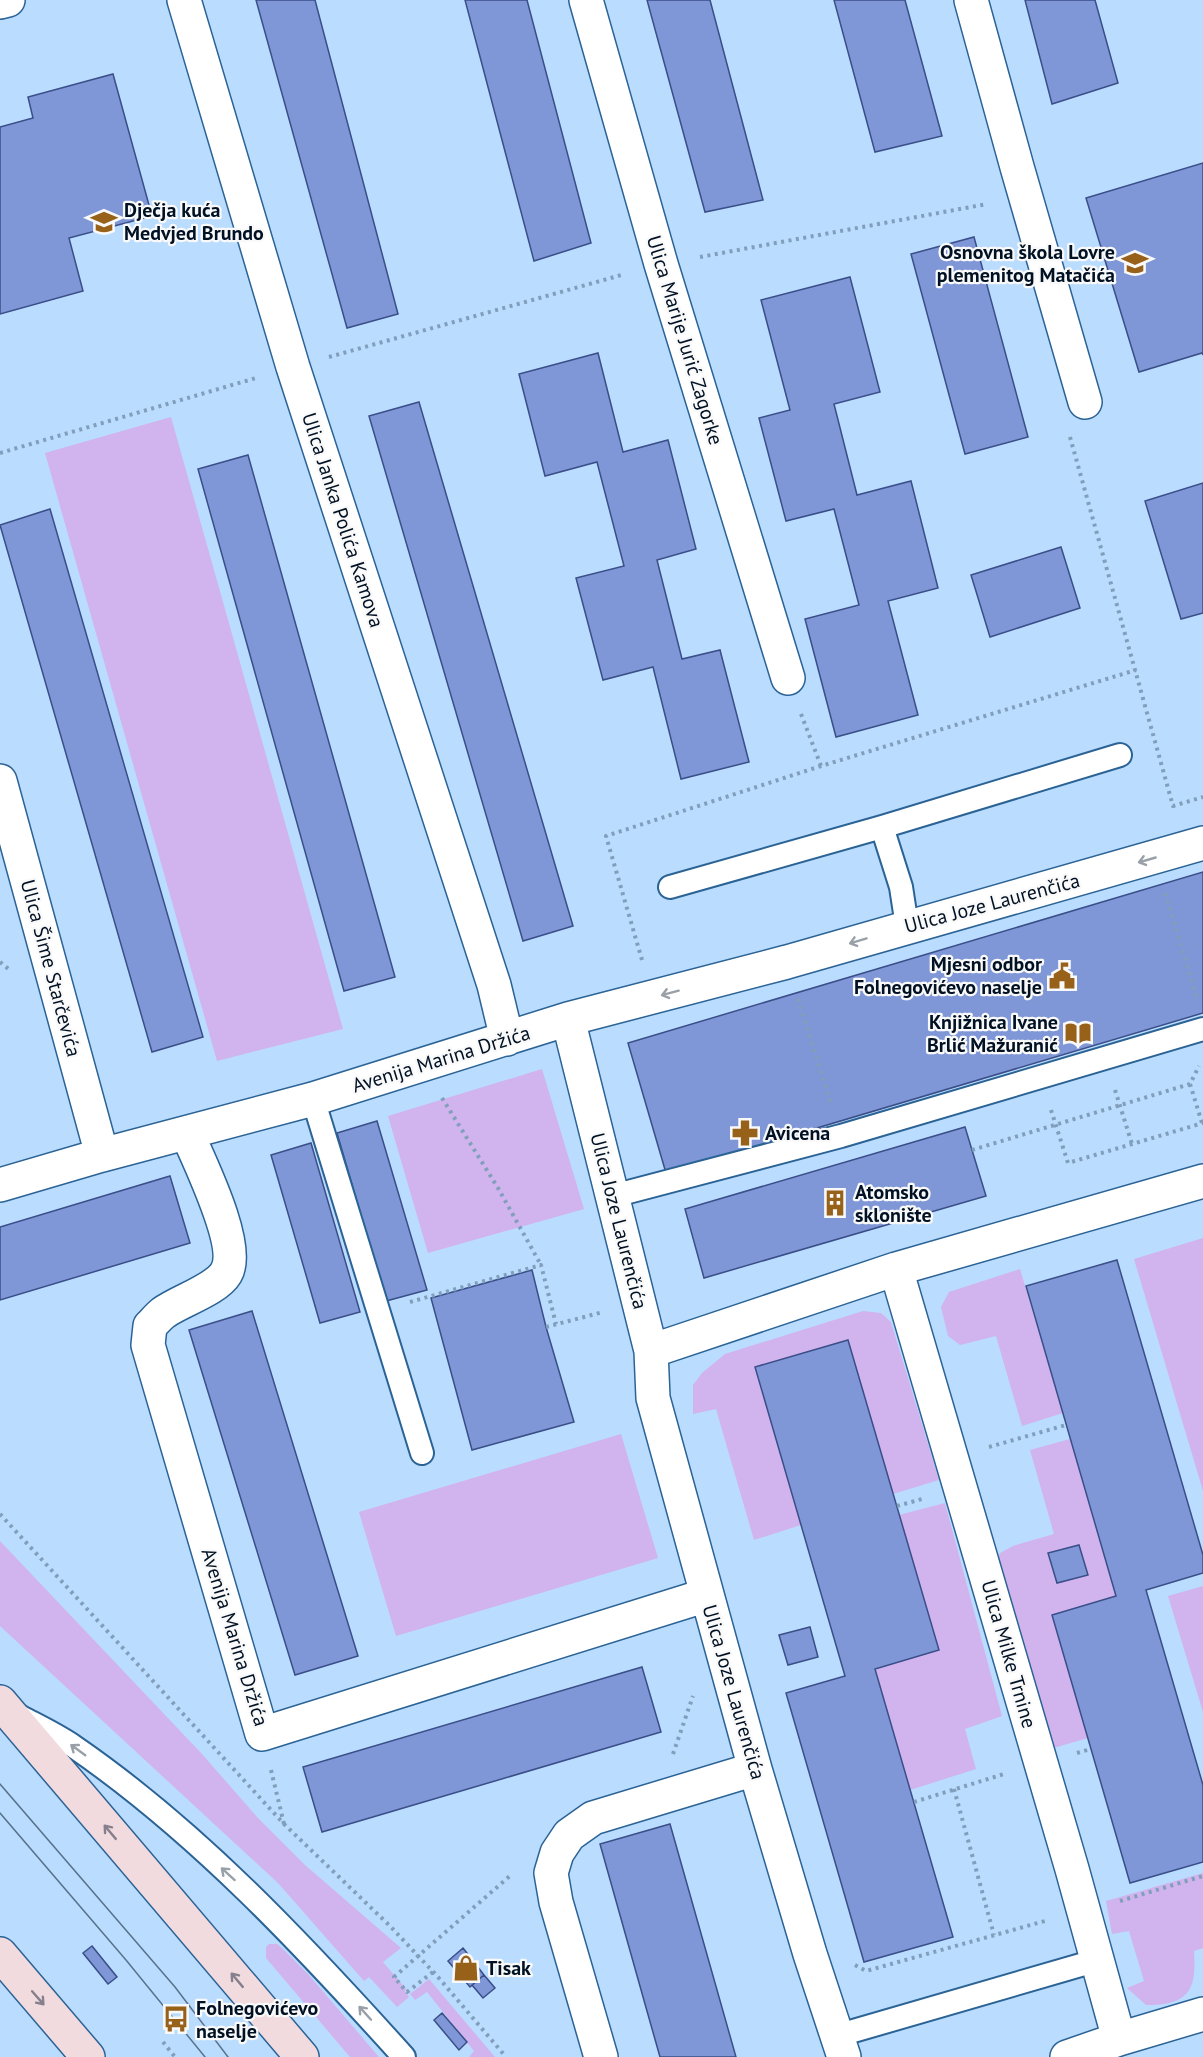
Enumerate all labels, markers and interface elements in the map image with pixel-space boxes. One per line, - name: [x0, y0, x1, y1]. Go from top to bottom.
- place label: Dječja kuća Medvjed Brundo: [124, 197, 264, 246]
- school or university icon: Dječja kuća Medvjed Brundo: [89, 207, 119, 237]
- street label: Ulica Marije Jurić Zagorke: [641, 232, 729, 448]
- place label: Osnovna škola Lovre plemenitog Matačića: [937, 239, 1115, 288]
- school or university icon: Osnovna škola Lovre plemenitog Matačića: [1120, 248, 1150, 278]
- street label: Ulica Janka Polića Kamova: [296, 409, 390, 631]
- one-way arrow: [1138, 855, 1157, 866]
- street label: Ulica Joze Laurenčića: [901, 867, 1083, 939]
- street label: Ulica Šime Starčevića: [15, 876, 87, 1060]
- one-way arrow: [849, 936, 868, 947]
- place label: Mjesni odbor Folnegovićevo naselje: [854, 951, 1042, 1000]
- public building icon: Mjesni odbor Folnegovićevo naselje: [1047, 961, 1077, 991]
- one-way arrow: [661, 987, 680, 999]
- place label: Knjižnica Ivane Brlić Mažuranić: [927, 1009, 1058, 1058]
- library icon: Knjižnica Ivane Brlić Mažuranić: [1063, 1018, 1093, 1048]
- street label: Avenija Marina Držića: [349, 1020, 533, 1098]
- pharmacy icon: Avicena: [730, 1118, 760, 1148]
- place label: Avicena: [765, 1120, 830, 1146]
- street label: Ulica Joze Laurenčića: [585, 1130, 653, 1312]
- place label: Atomsko sklonište: [855, 1179, 932, 1228]
- building icon: Atomsko sklonište: [820, 1188, 850, 1218]
- street label: Avenija Marina Držića: [196, 1545, 274, 1729]
- street label: Ulica Milke Trnine: [975, 1577, 1043, 1731]
- street label: Ulica Joze Laurenčića: [697, 1602, 771, 1782]
- one-way arrow: [70, 1744, 86, 1757]
- one-way arrow: [104, 1824, 117, 1840]
- one-way arrow: [221, 1867, 236, 1881]
- shop icon: Tisak: [451, 1953, 481, 1983]
- place label: Tisak: [486, 1955, 531, 1981]
- one-way arrow: [230, 1973, 244, 1988]
- one-way arrow: [31, 1990, 45, 2005]
- place label: Folnegovićevo naselje: [196, 1995, 318, 2044]
- bus stop icon: Folnegovićevo naselje: [161, 2004, 191, 2034]
- one-way arrow: [358, 2006, 372, 2021]

